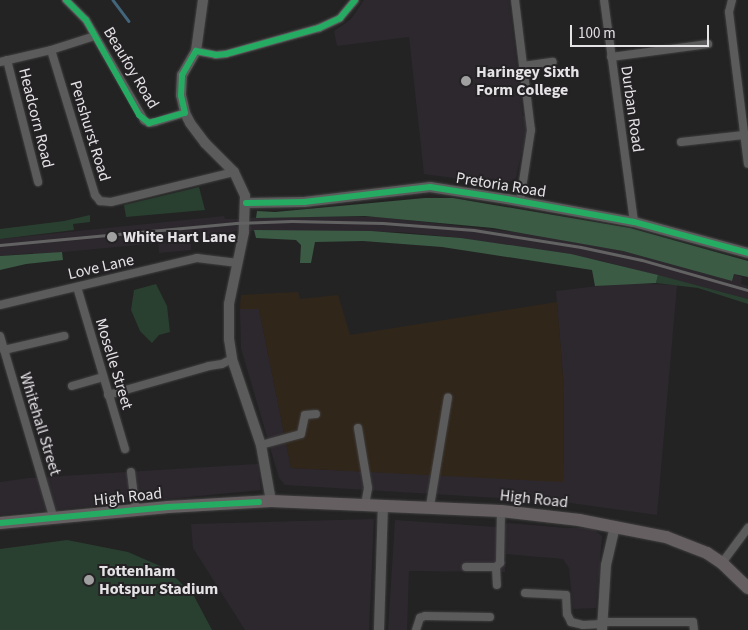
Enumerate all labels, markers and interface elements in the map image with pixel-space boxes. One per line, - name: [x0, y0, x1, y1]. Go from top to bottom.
- scale bar: [573, 15, 712, 47]
- text: 100 m: [578, 23, 616, 44]
- street label: Beaufoy Road: [99, 24, 163, 112]
- place label: Haringey Sixth Form College: [476, 62, 579, 100]
- street label: Durban Road: [616, 65, 648, 153]
- street label: Headcorn Road: [14, 66, 58, 170]
- marker: Haringey Sixth Form College: [460, 75, 472, 87]
- street label: Penshurst Road: [66, 78, 114, 184]
- street label: Pretoria Road: [454, 168, 548, 202]
- place label: White Hart Lane: [123, 227, 236, 247]
- marker: White Hart Lane: [105, 230, 119, 244]
- street label: Love Lane: [66, 250, 136, 284]
- street label: Moselle Street: [91, 316, 137, 412]
- street label: Whitehall Street: [15, 370, 65, 478]
- street label: High Road: [93, 484, 163, 510]
- street label: High Road: [499, 486, 569, 512]
- place label: Tottenham Hotspur Stadium: [99, 561, 218, 599]
- marker: Tottenham Hotspur Stadium: [83, 574, 95, 586]

